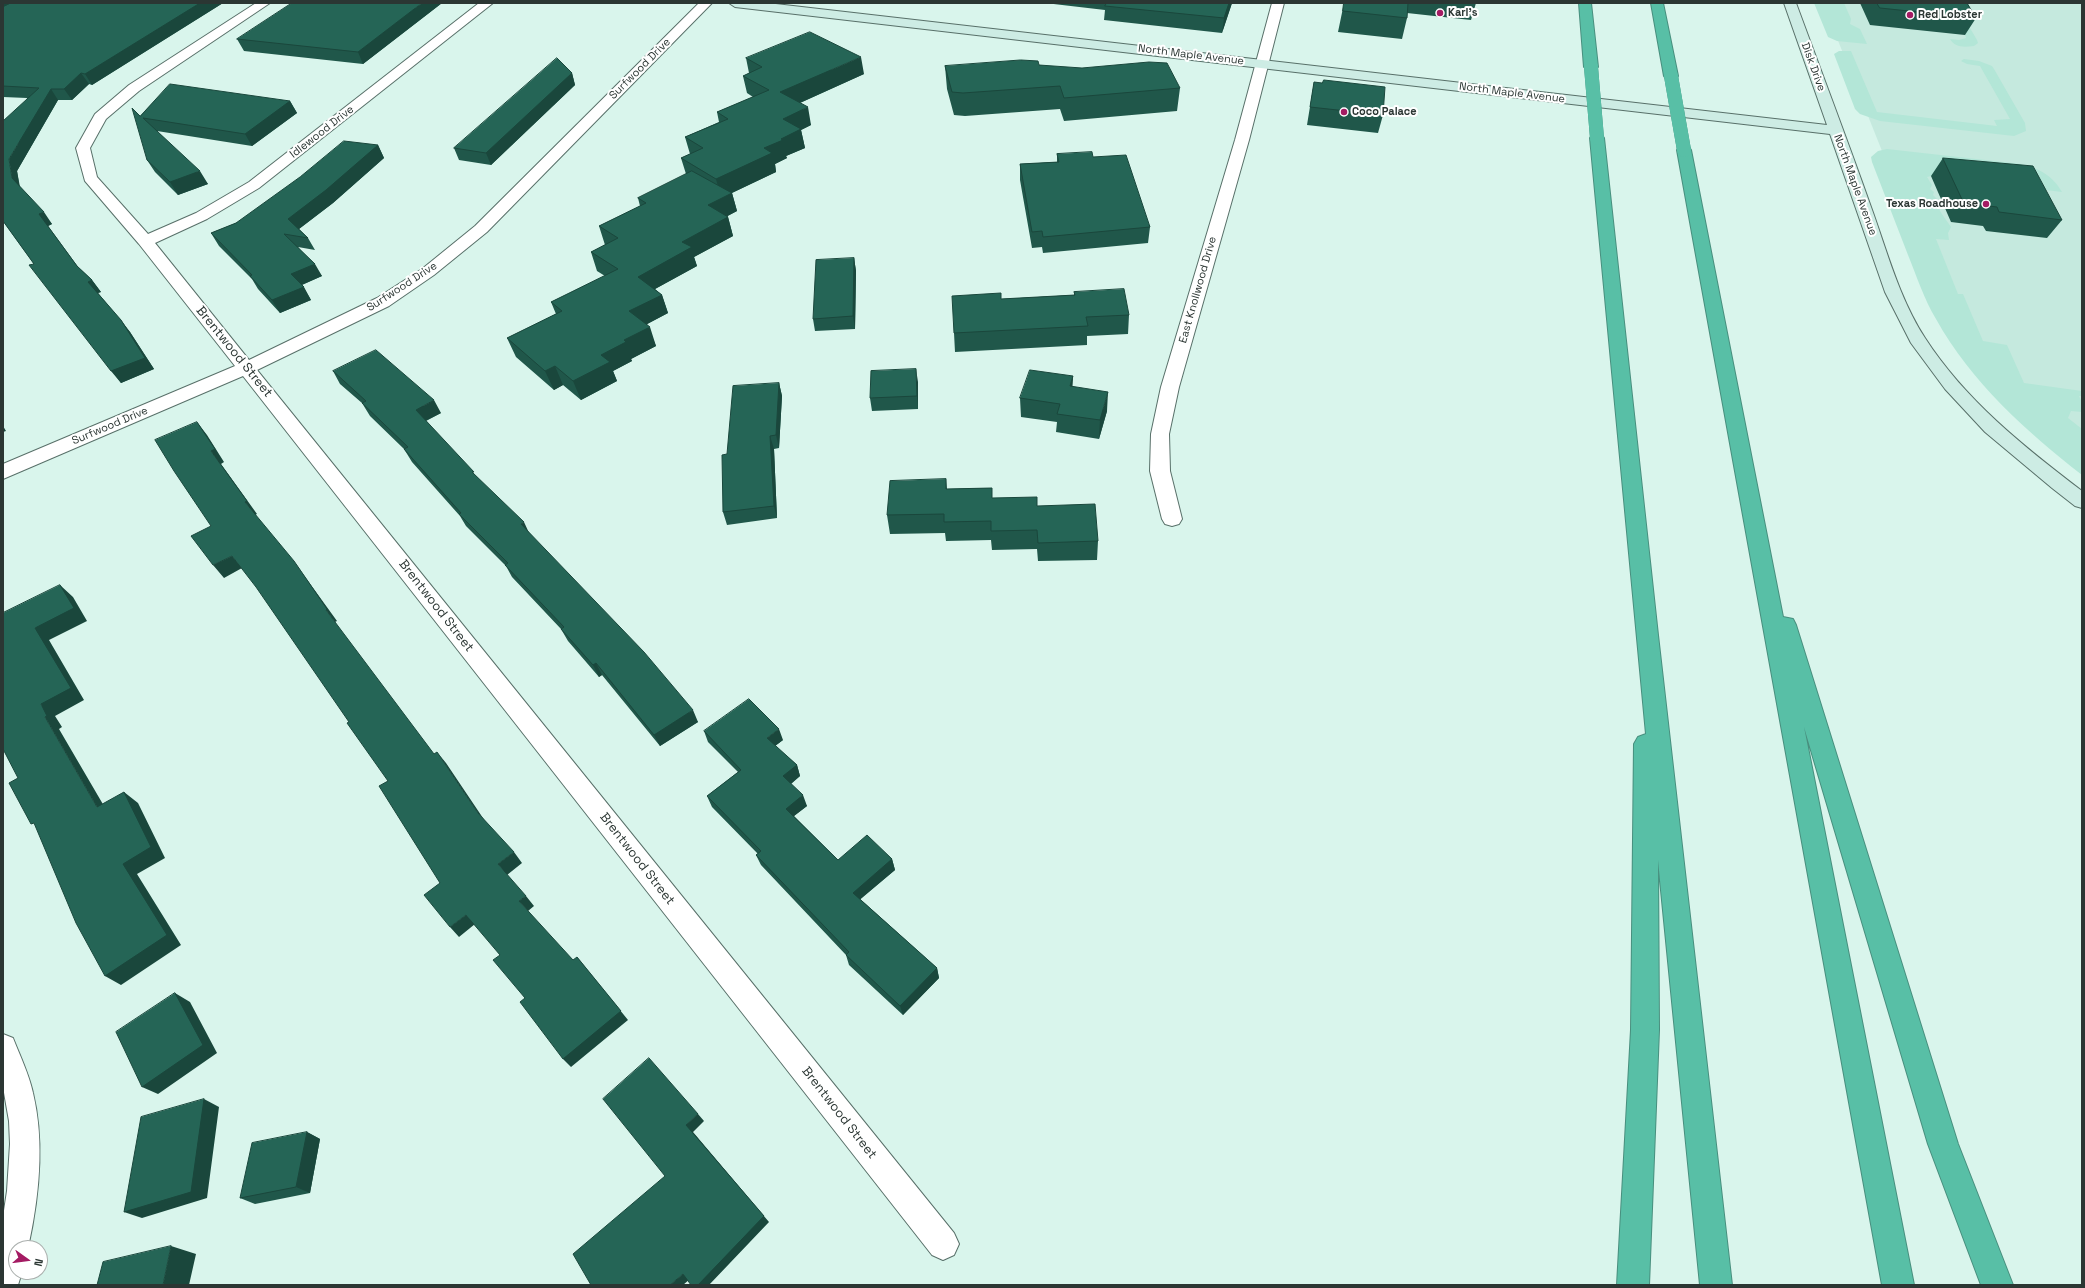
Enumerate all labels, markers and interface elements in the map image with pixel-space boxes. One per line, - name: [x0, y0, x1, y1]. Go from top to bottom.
- place label: Karl's: [1448, 6, 1477, 20]
- marker: Karl's: [1435, 8, 1445, 18]
- place label: Red Lobster: [1918, 8, 1982, 22]
- marker: Red Lobster: [1905, 10, 1915, 20]
- street label: Surfwood Drive: [607, 36, 673, 102]
- street label: Disk Drive: [1798, 41, 1828, 93]
- street label: North Maple Avenue: [1137, 42, 1245, 68]
- street label: North Maple Avenue: [1458, 80, 1566, 106]
- street label: Idlewood Drive: [287, 103, 357, 161]
- place label: Coco Palace: [1352, 105, 1417, 119]
- marker: Coco Palace: [1339, 107, 1349, 117]
- street label: North Maple Avenue: [1831, 133, 1879, 237]
- place label: Texas Roadhouse: [1886, 197, 1978, 211]
- marker: Texas Roadhouse: [1981, 199, 1991, 209]
- street label: East Knollwood Drive: [1176, 235, 1220, 345]
- street label: Surfwood Drive: [364, 259, 440, 315]
- street label: Brentwood Street: [193, 303, 275, 401]
- street label: Surfwood Drive: [70, 404, 150, 448]
- street label: Brentwood Street: [395, 557, 477, 655]
- street label: Brentwood Street: [596, 810, 678, 908]
- street label: Brentwood Street: [798, 1064, 880, 1162]
- north arrow: [8, 1240, 48, 1280]
- text: N: [31, 1257, 46, 1268]

